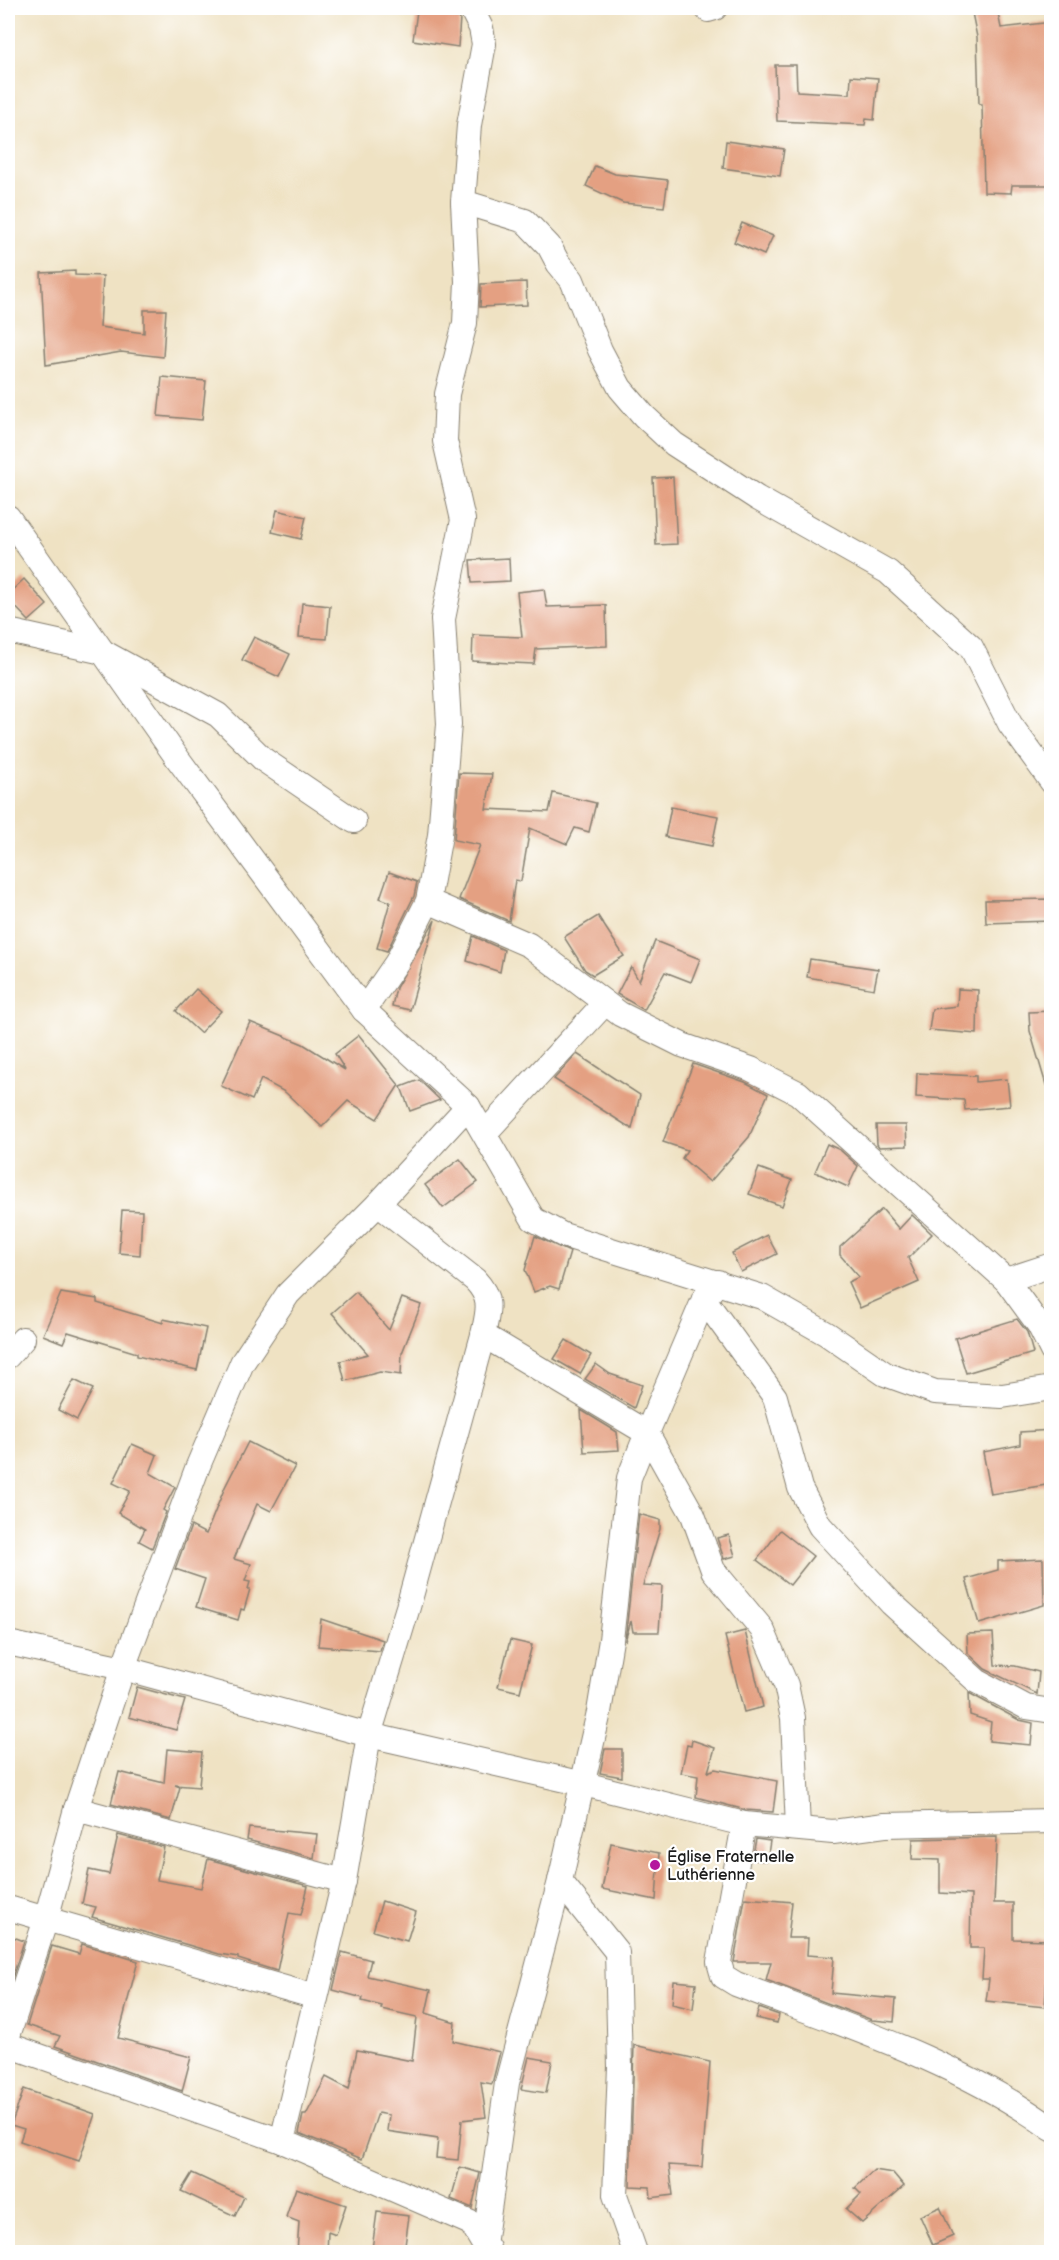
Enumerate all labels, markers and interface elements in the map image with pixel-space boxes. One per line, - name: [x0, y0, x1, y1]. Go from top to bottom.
- place label: Église Fraternelle Luthérienne: [667, 1846, 795, 1885]
- marker: Église Fraternelle Luthérienne: [648, 1858, 662, 1872]

